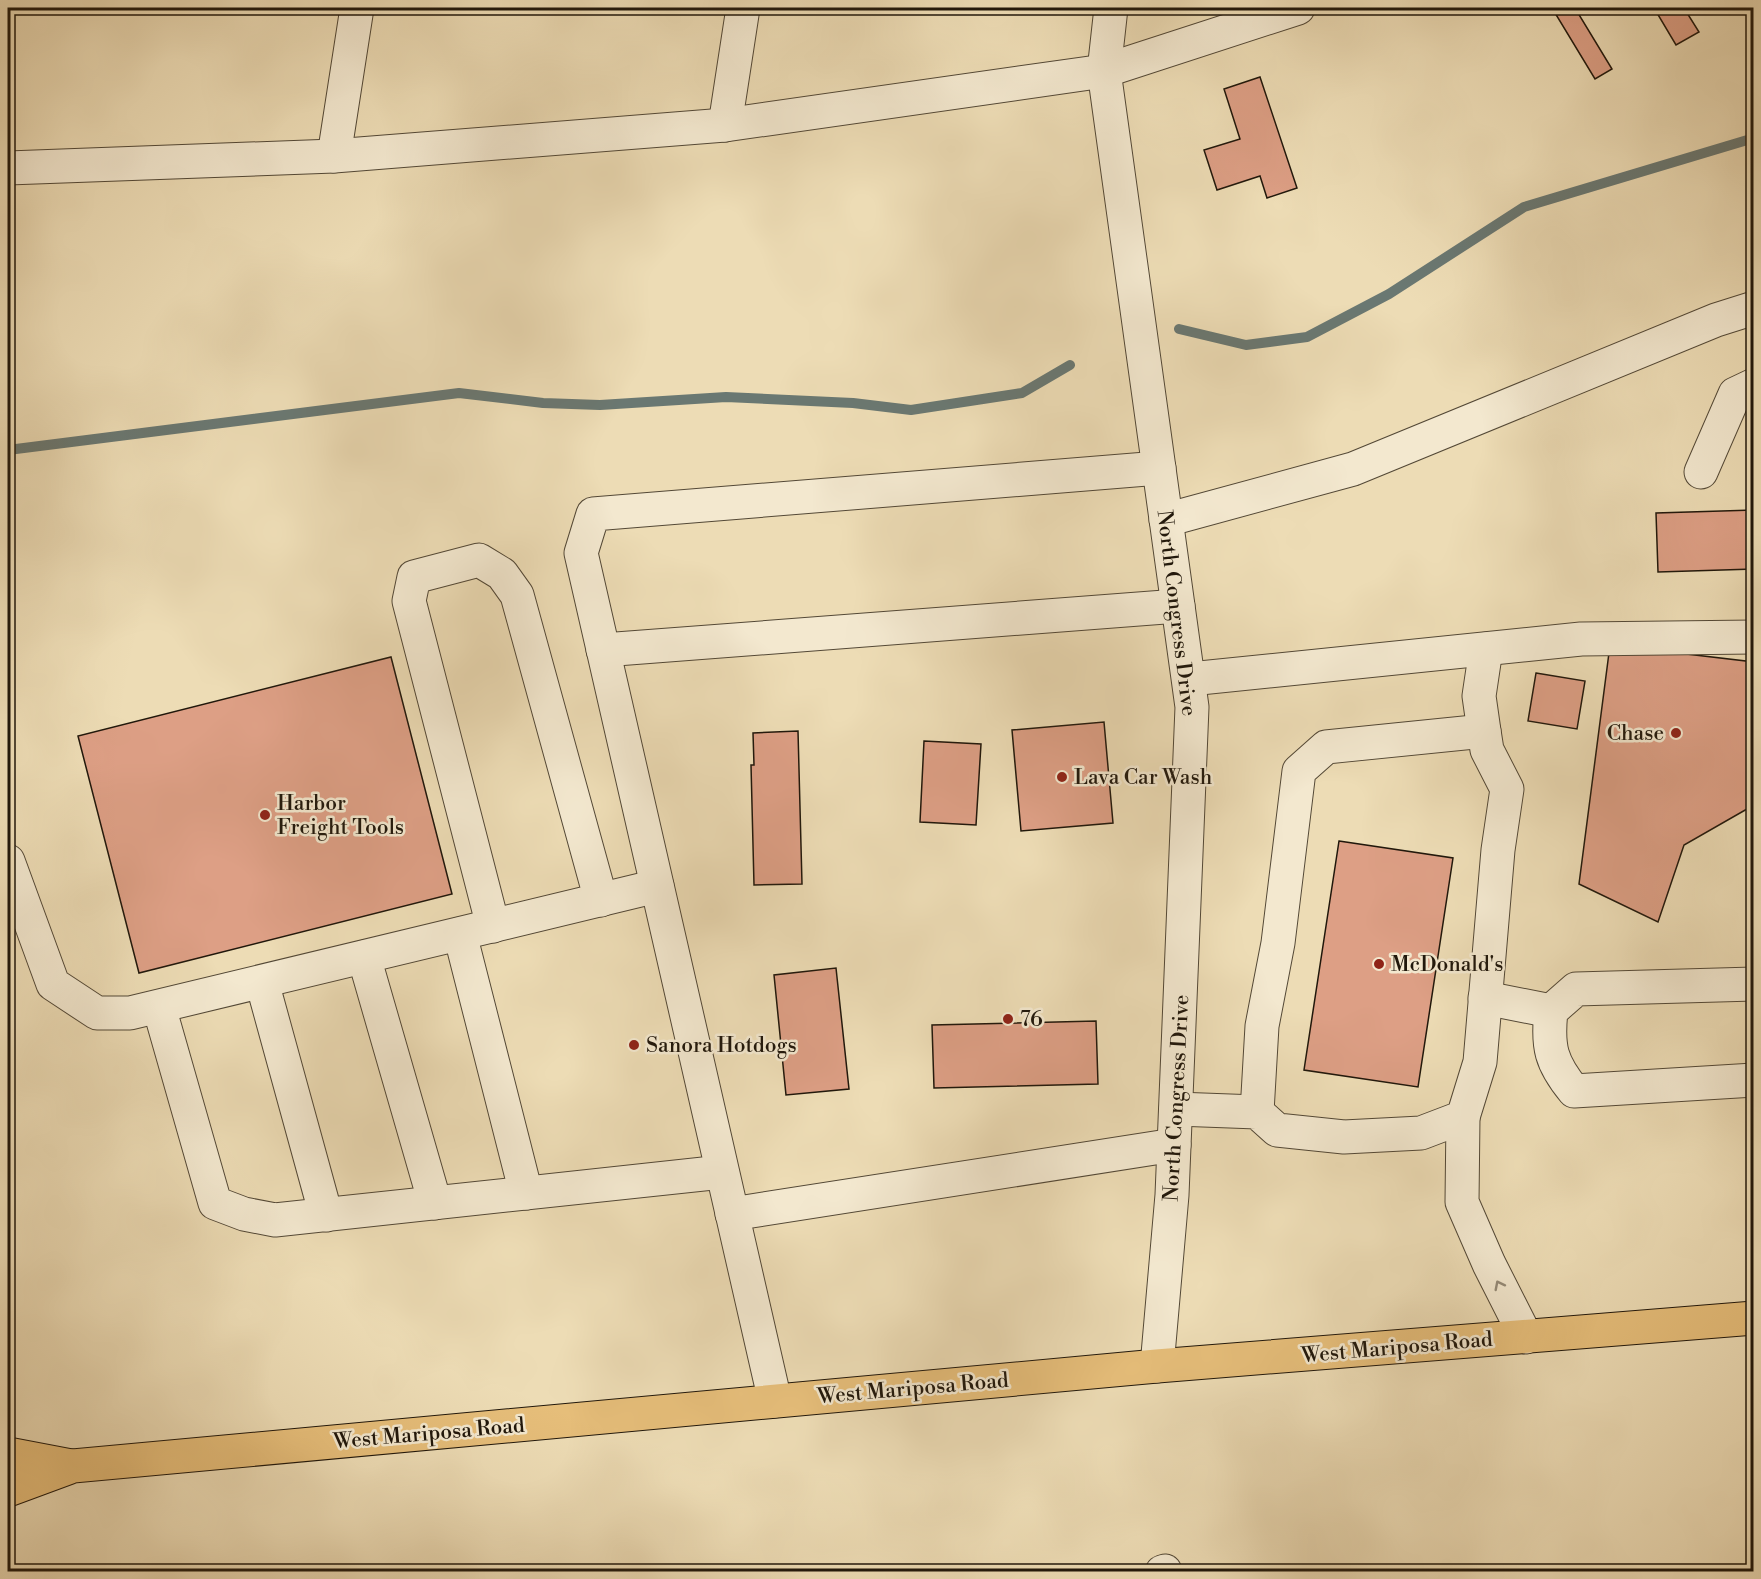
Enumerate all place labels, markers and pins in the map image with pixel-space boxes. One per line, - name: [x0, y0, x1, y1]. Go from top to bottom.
- place label: Chase: [1607, 721, 1664, 747]
- marker: Chase: [1669, 726, 1683, 740]
- place label: Lava Car Wash: [1074, 765, 1213, 791]
- marker: Lava Car Wash: [1055, 770, 1069, 784]
- place label: Harbor Freight Tools: [277, 791, 404, 841]
- marker: Harbor Freight Tools: [258, 808, 272, 822]
- place label: McDonald's: [1391, 952, 1503, 978]
- marker: McDonald's: [1372, 957, 1386, 971]
- place label: 76: [1020, 1007, 1043, 1033]
- marker: 76: [1001, 1012, 1015, 1026]
- place label: Sanora Hotdogs: [646, 1033, 797, 1059]
- marker: Sanora Hotdogs: [627, 1038, 641, 1052]

